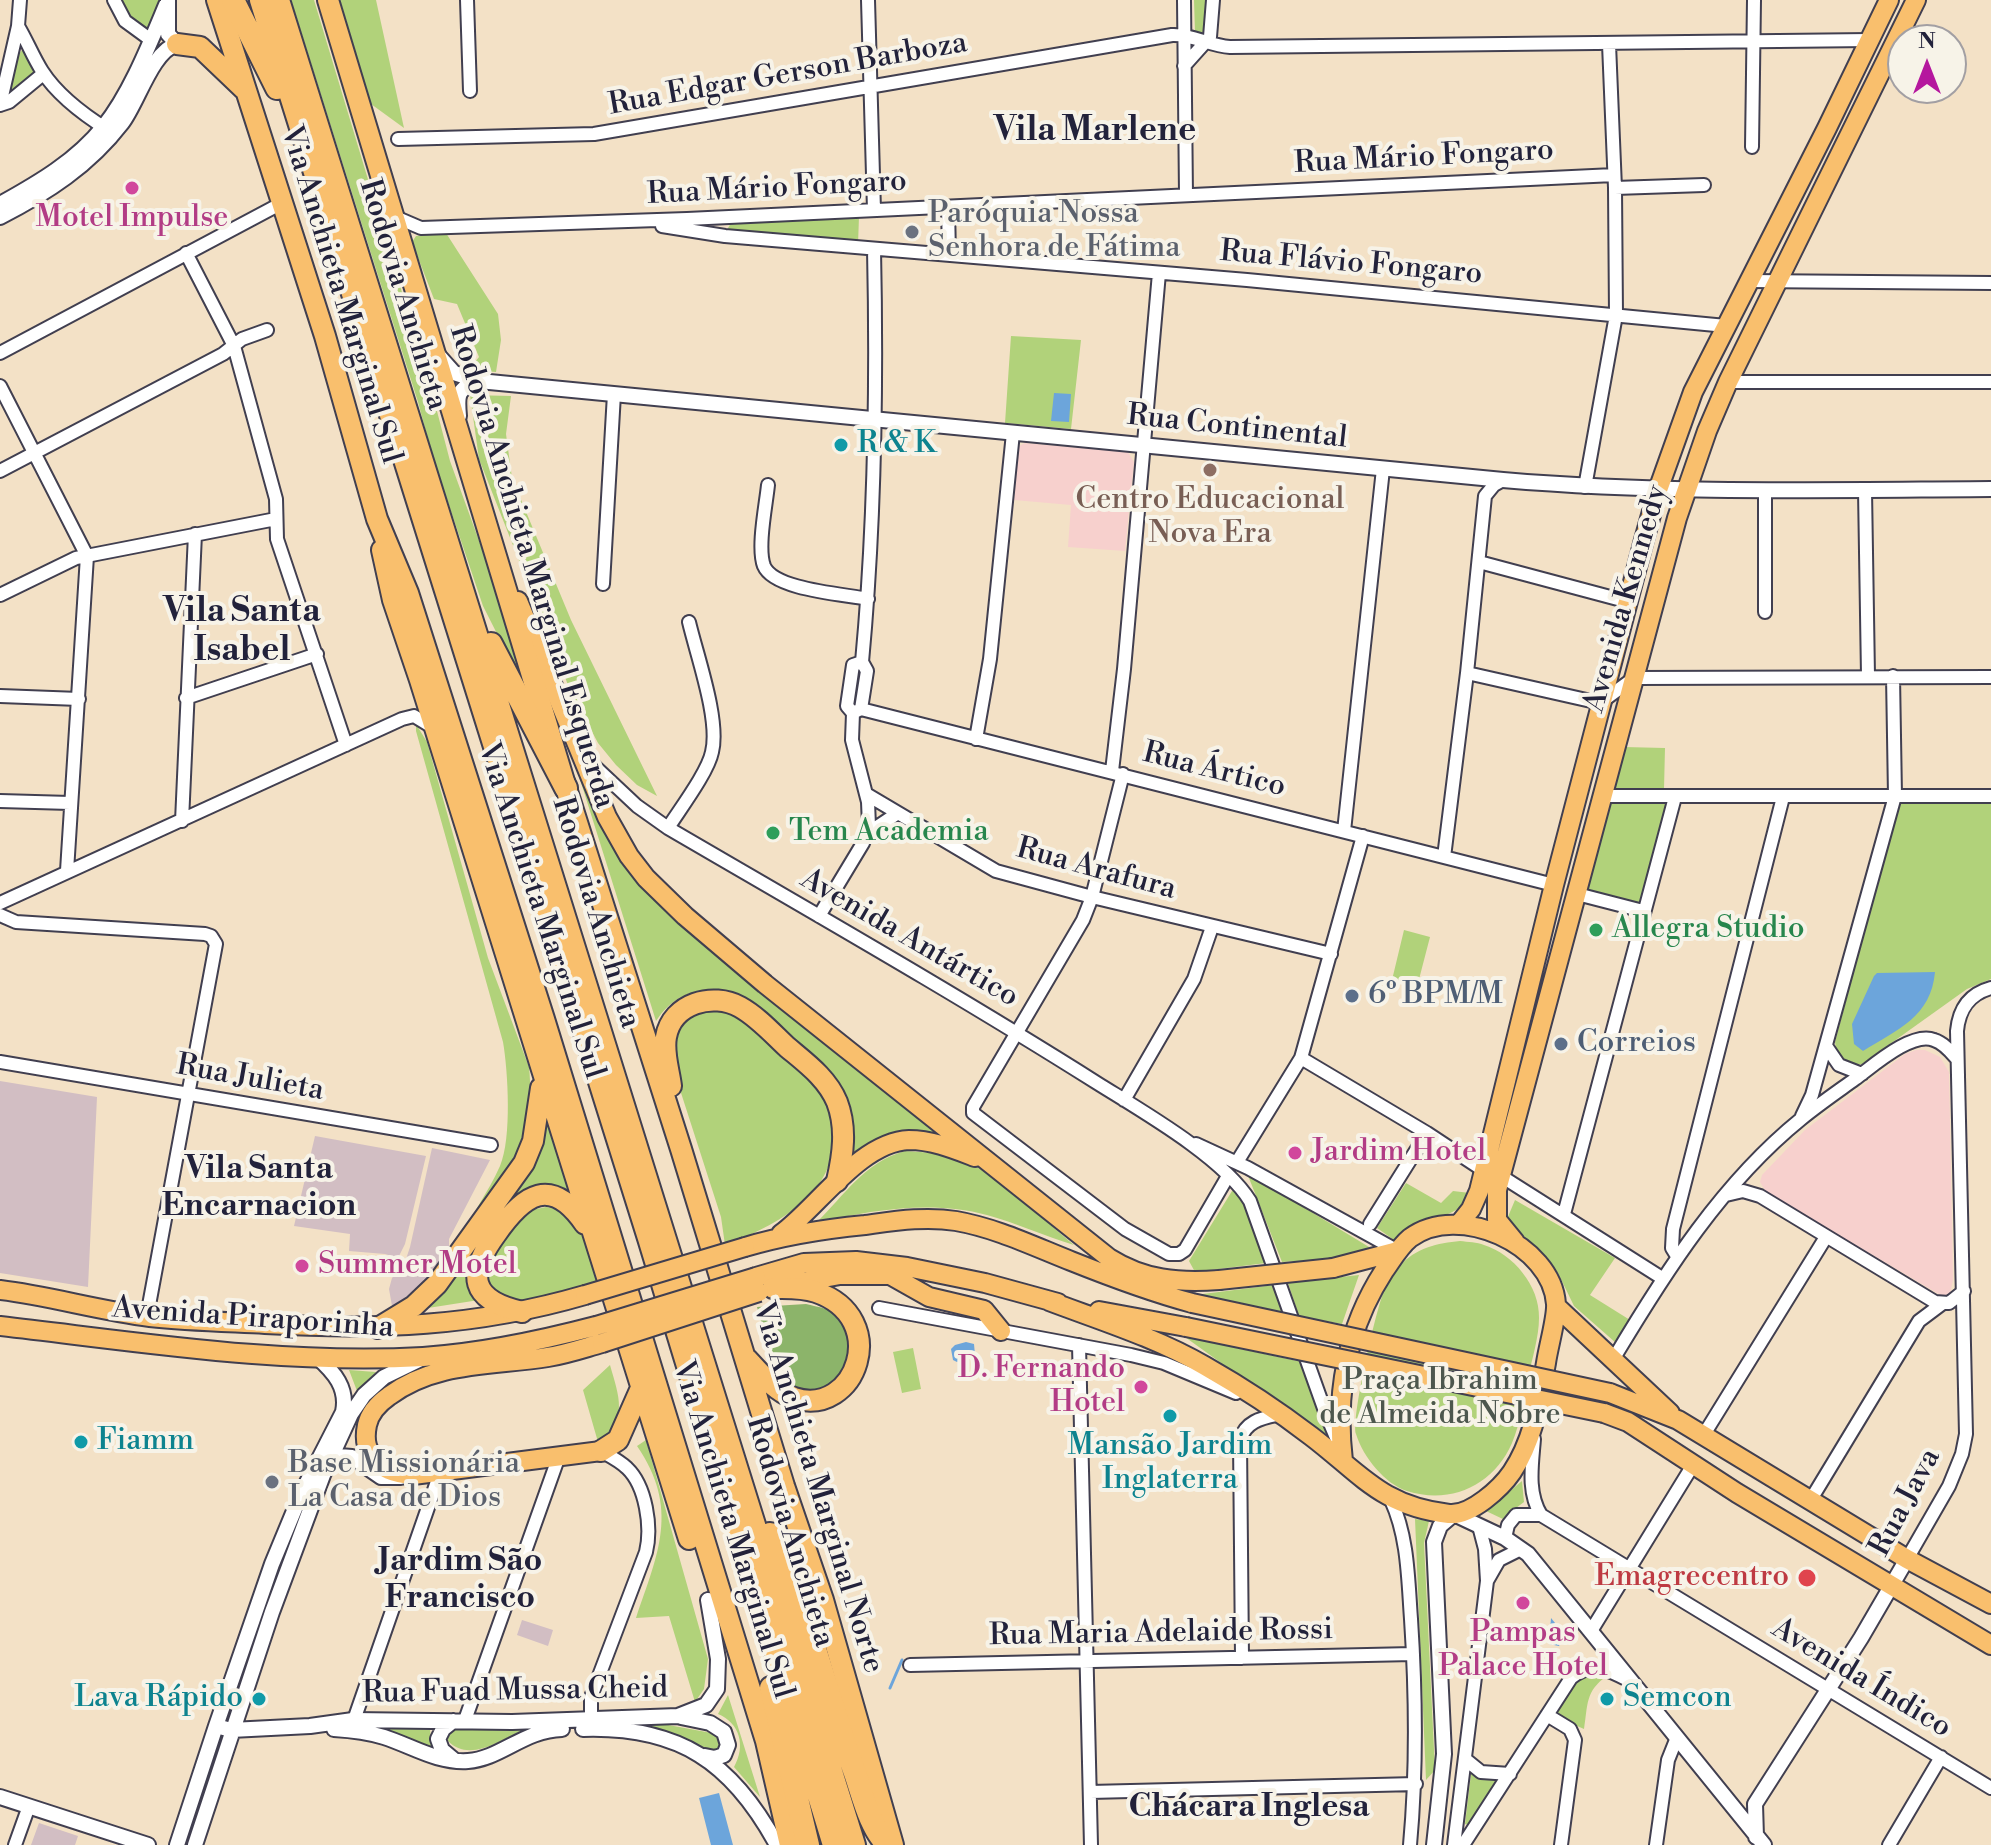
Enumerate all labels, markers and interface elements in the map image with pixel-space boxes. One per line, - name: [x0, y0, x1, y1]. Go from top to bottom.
- north arrow: [1887, 24, 1967, 104]
- street label: Rua Edgar Gerson Barboza: [606, 26, 970, 124]
- text: N: [1918, 28, 1936, 55]
- district label: Vila Marlene: [994, 112, 1196, 152]
- street label: Via Anchieta Marginal Sul: [271, 122, 409, 468]
- street label: Rua Mário Fongaro: [1293, 133, 1555, 183]
- street label: Rua Mário Fongaro: [646, 164, 908, 214]
- street label: Rodovia Anchieta: [350, 175, 454, 415]
- marker: Motel Impulse: [123, 179, 141, 197]
- place label: Paróquia Nossa Senhora de Fátima: [928, 197, 1181, 268]
- place label: Motel Impulse: [36, 201, 228, 237]
- marker: Paróquia Nossa Senhora de Fátima: [903, 223, 921, 241]
- street label: Rua Flávio Fongaro: [1218, 235, 1484, 293]
- street label: Rodovia Anchieta Marginal Esquerda: [440, 321, 622, 813]
- street label: Rua Continental: [1125, 399, 1349, 457]
- place label: R & K: [857, 427, 936, 463]
- marker: R & K: [832, 436, 850, 454]
- marker: Centro Educacional Nova Era: [1201, 461, 1219, 479]
- street label: Avenida Kennedy: [1577, 481, 1677, 717]
- place label: Centro Educacional Nova Era: [1076, 483, 1344, 554]
- district label: Vila Santa Isabel: [163, 593, 321, 672]
- street label: Rua Ártico: [1139, 736, 1289, 806]
- street label: Via Anchieta Marginal Sul: [469, 739, 611, 1083]
- street label: Rodovia Anchieta: [543, 793, 647, 1033]
- place label: Tem Academia: [789, 815, 989, 851]
- marker: Tem Academia: [764, 824, 782, 842]
- street label: Rua Arafura: [1012, 831, 1180, 909]
- street label: Avenida Antártico: [793, 862, 1025, 1016]
- place label: Allegra Studio: [1612, 912, 1805, 948]
- marker: Allegra Studio: [1587, 921, 1605, 939]
- place label: 6º BPM/M: [1368, 978, 1503, 1014]
- marker: 6º BPM/M: [1343, 987, 1361, 1005]
- place label: Correios: [1577, 1026, 1696, 1062]
- marker: Correios: [1552, 1035, 1570, 1053]
- street label: Rua Julieta: [173, 1048, 327, 1110]
- place label: Jardim Hotel: [1311, 1135, 1486, 1171]
- marker: Jardim Hotel: [1286, 1144, 1304, 1162]
- district label: Vila Santa Encarnacion: [162, 1151, 356, 1226]
- place label: Summer Motel: [318, 1248, 517, 1284]
- marker: Summer Motel: [293, 1257, 311, 1275]
- street label: Avenida Piraporinha: [111, 1291, 395, 1347]
- street label: Via Anchieta Marginal Norte: [743, 1298, 891, 1678]
- place label: D. Fernando Hotel: [958, 1352, 1125, 1422]
- street label: Via Anchieta Marginal Sul: [663, 1357, 801, 1703]
- park label: Praça Ibrahim de Almeida Nobre: [1319, 1364, 1561, 1434]
- marker: D. Fernando Hotel: [1132, 1378, 1150, 1396]
- marker: Mansão Jardim Inglaterra: [1161, 1407, 1179, 1425]
- street label: Rodovia Anchieta: [737, 1412, 841, 1652]
- place label: Fiamm: [97, 1424, 194, 1460]
- place label: Mansão Jardim Inglaterra: [1068, 1429, 1272, 1500]
- marker: Fiamm: [72, 1433, 90, 1451]
- street label: Rua Java: [1863, 1443, 1949, 1563]
- place label: Base Missionária La Casa de Dios: [288, 1447, 520, 1518]
- marker: Base Missionária La Casa de Dios: [263, 1473, 281, 1491]
- district label: Jardim São Francisco: [378, 1543, 542, 1618]
- place label: Emagrecentro: [1594, 1560, 1789, 1596]
- marker: Emagrecentro: [1796, 1567, 1818, 1589]
- marker: Pampas Palace Hotel: [1514, 1594, 1532, 1612]
- street label: Avenida Índico: [1765, 1611, 1957, 1747]
- street label: Rua Maria Adelaide Rossi: [989, 1613, 1333, 1655]
- place label: Pampas Palace Hotel: [1438, 1616, 1608, 1686]
- street label: Rua Fuad Mussa Cheid: [362, 1671, 668, 1713]
- place label: Lava Rápido: [74, 1681, 243, 1717]
- place label: Semcon: [1623, 1681, 1732, 1717]
- marker: Lava Rápido: [250, 1690, 268, 1708]
- marker: Semcon: [1598, 1690, 1616, 1708]
- district label: Chácara Inglesa: [1128, 1789, 1370, 1827]

